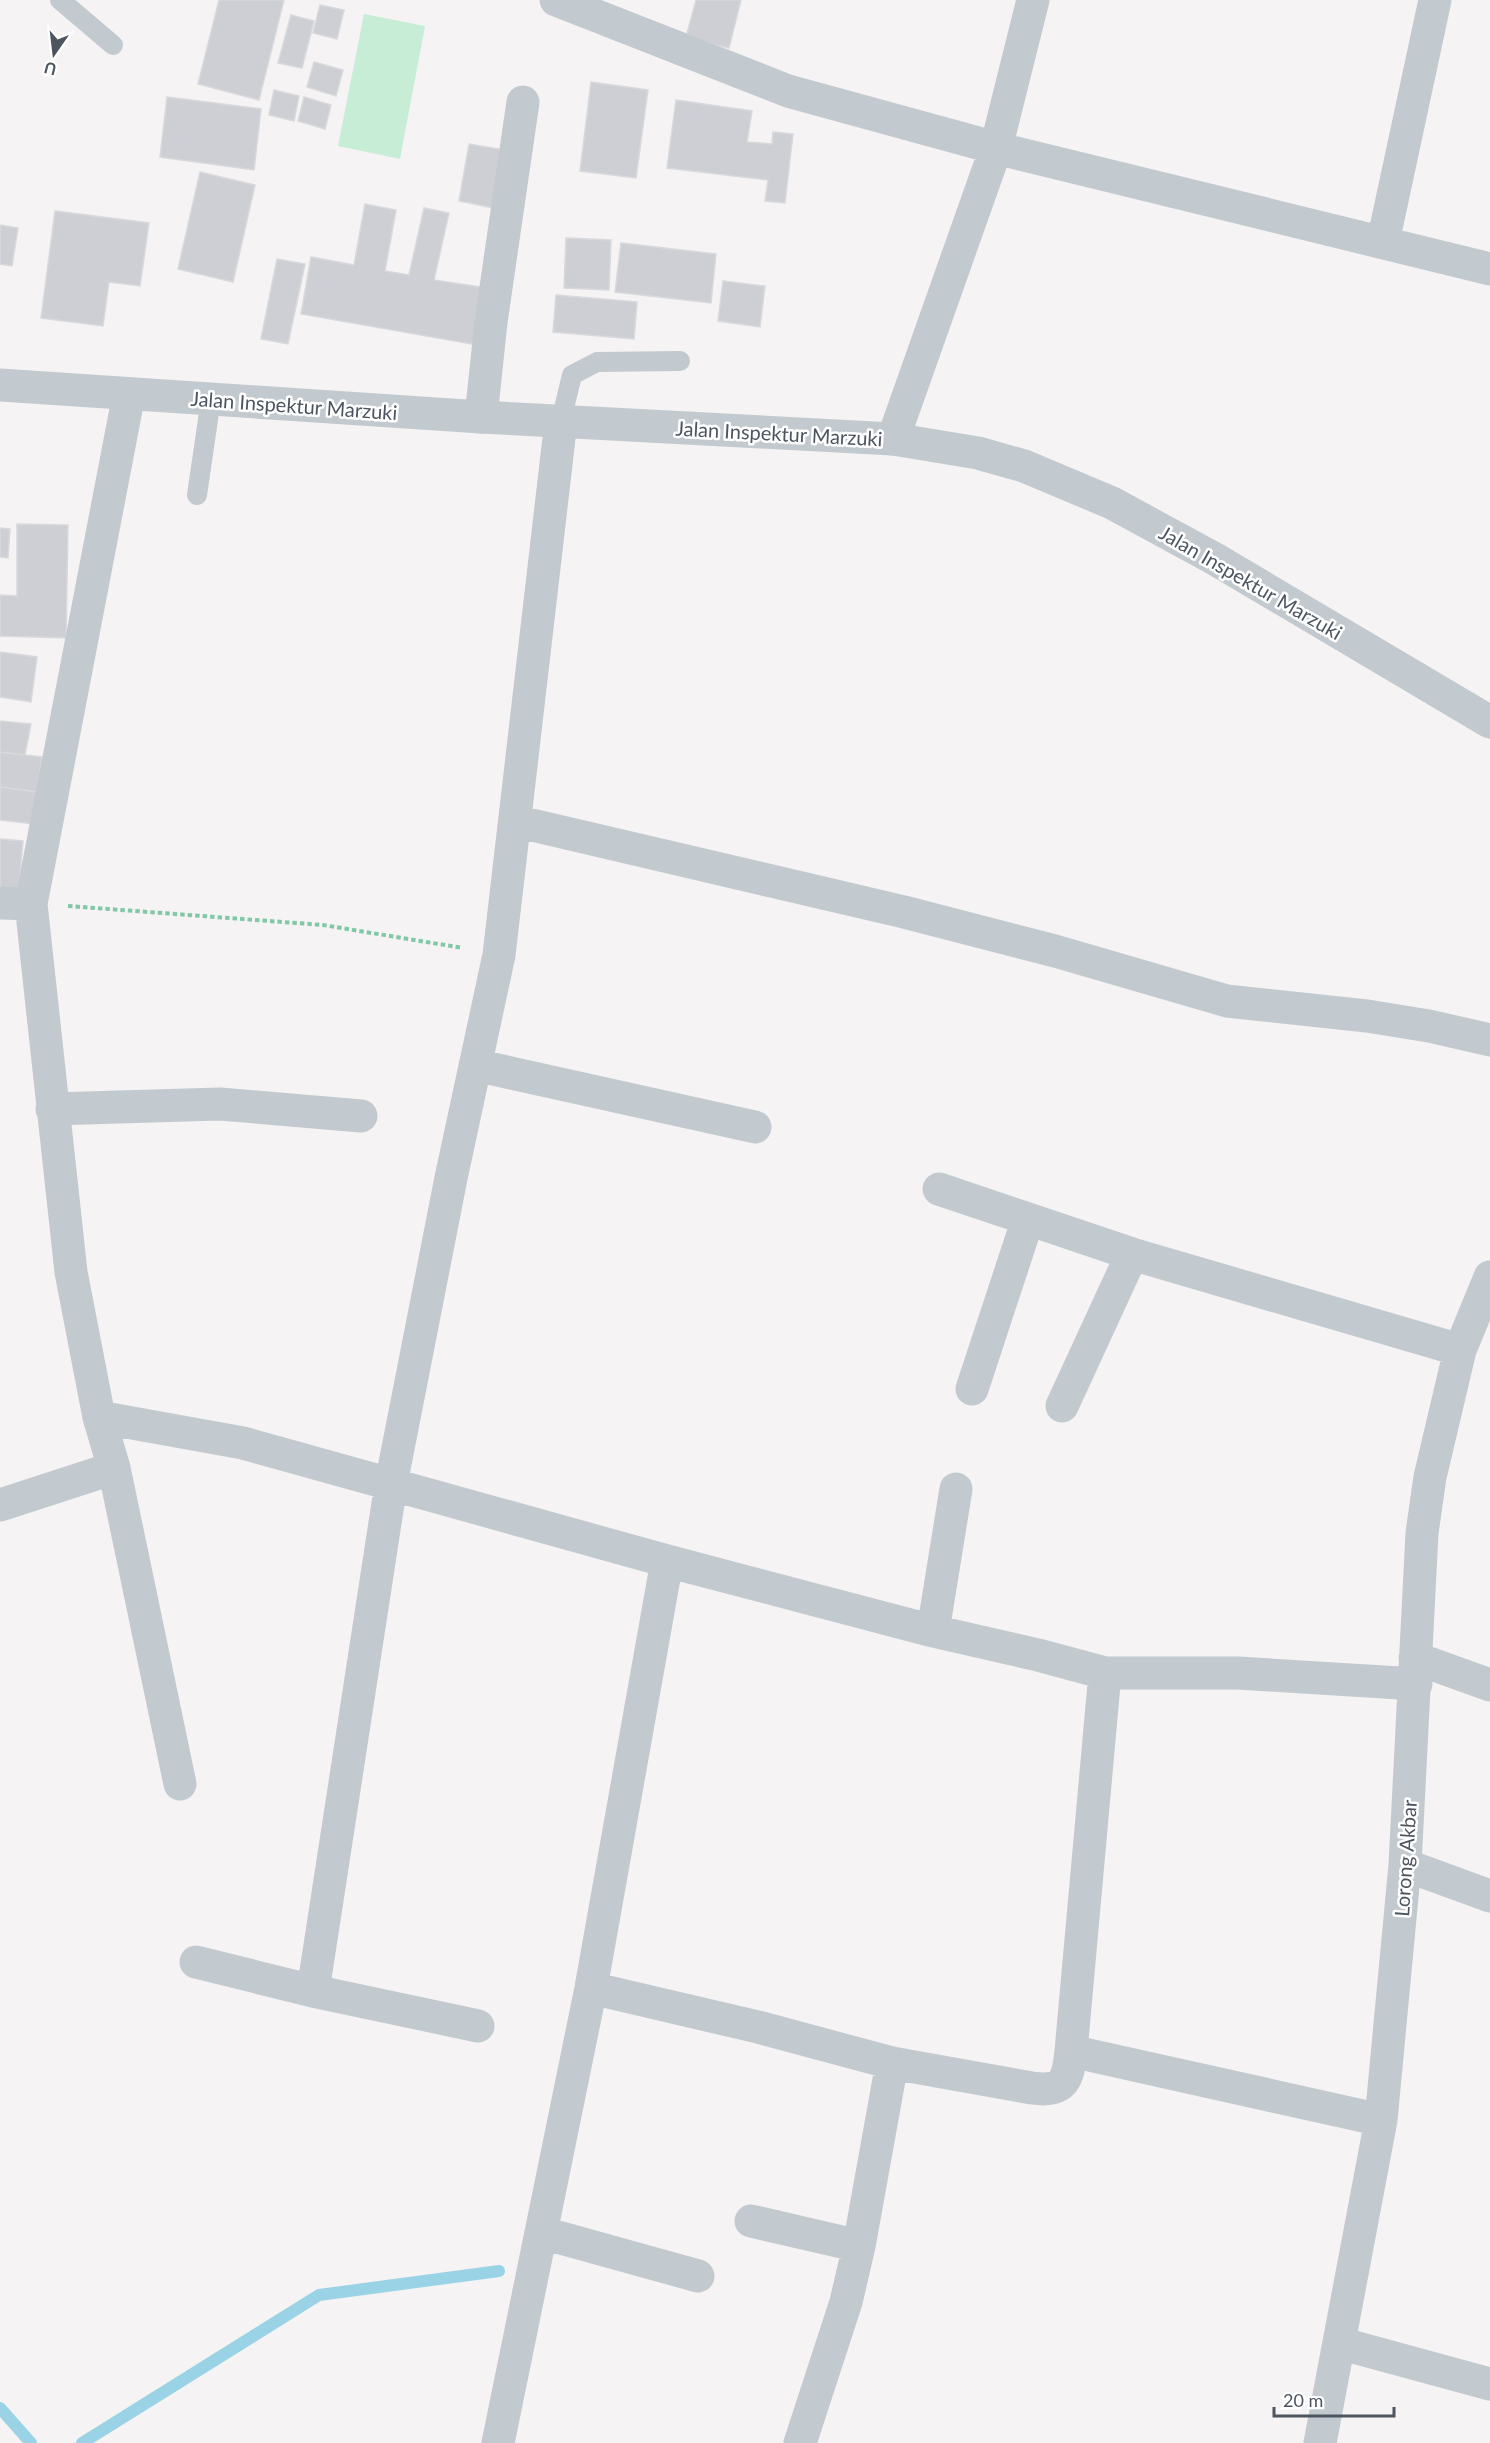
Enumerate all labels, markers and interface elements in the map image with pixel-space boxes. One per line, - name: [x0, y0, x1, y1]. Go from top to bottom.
- north arrow: [24, 24, 84, 84]
- text: U: [42, 58, 58, 80]
- street label: Jalan Inspektur Marzuki: [190, 386, 398, 424]
- street label: Jalan Inspektur Marzuki: [675, 416, 883, 450]
- street label: Jalan Inspektur Marzuki: [1155, 520, 1347, 644]
- street label: Lorong Akbar: [1389, 1798, 1421, 1917]
- scale bar: [1274, 2380, 1394, 2418]
- text: 20 m: [1283, 2389, 1323, 2411]

